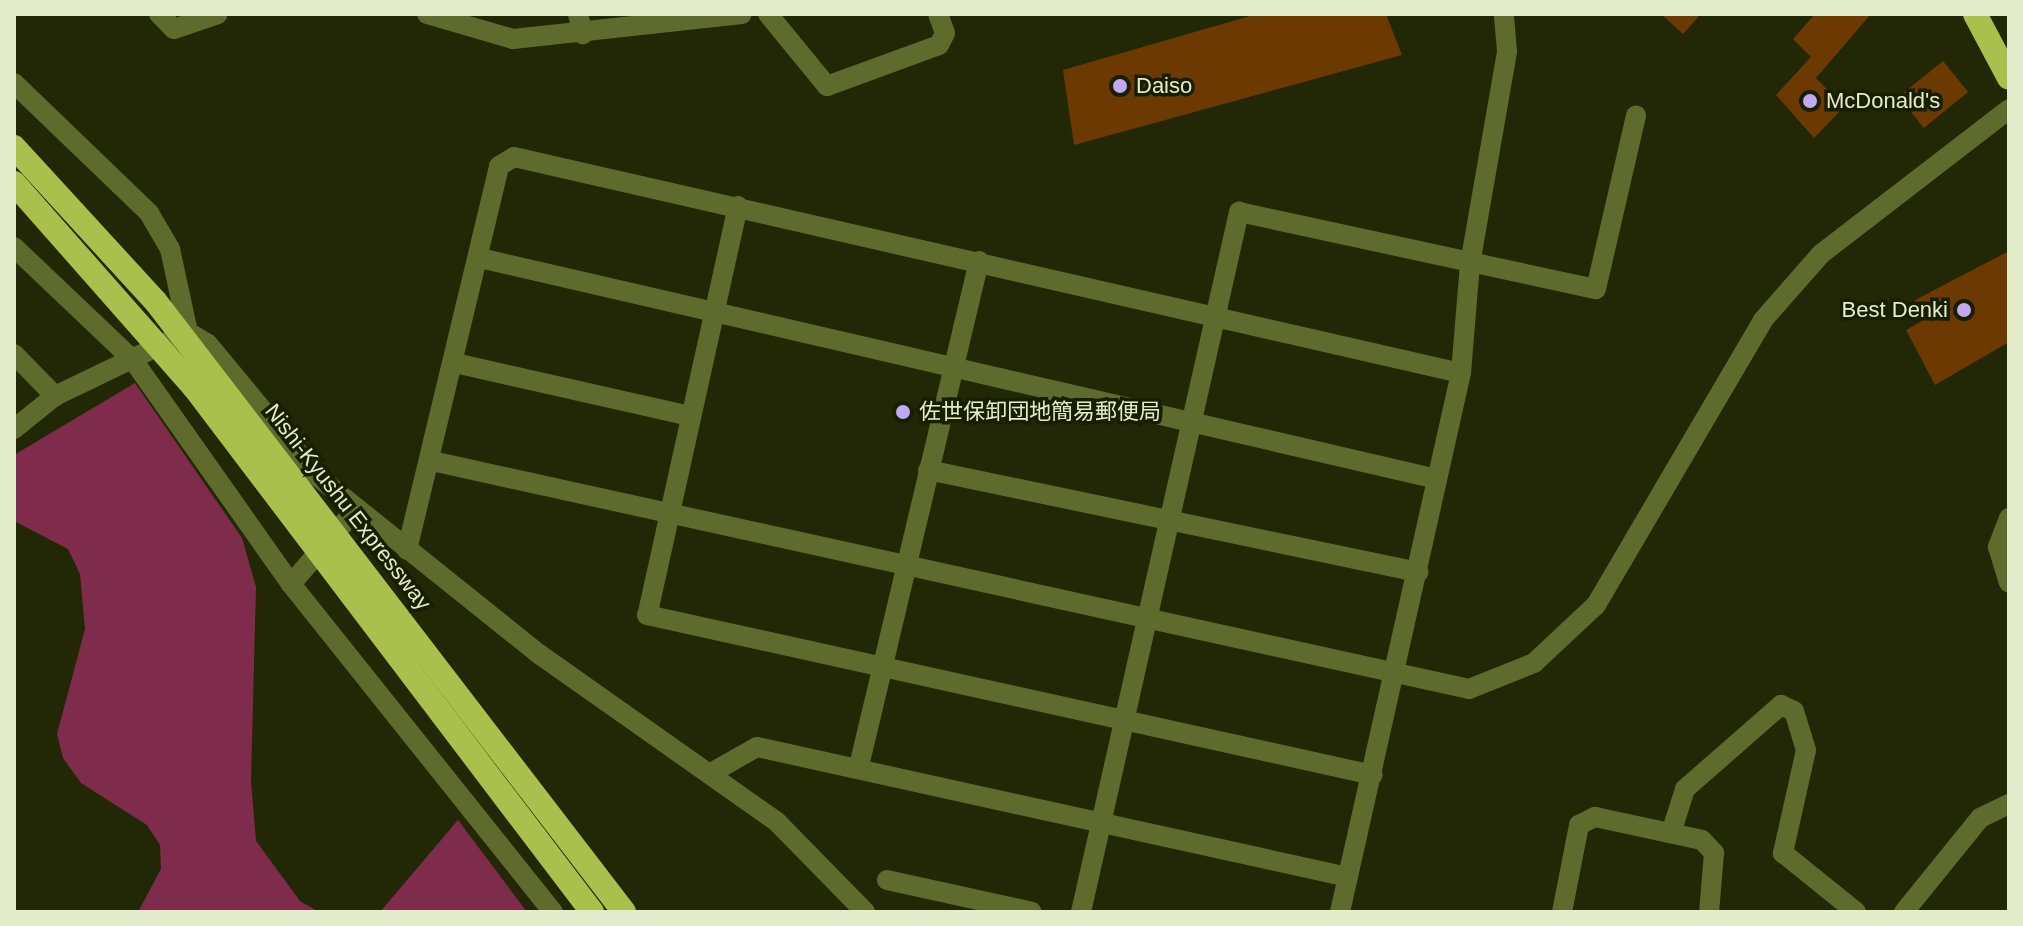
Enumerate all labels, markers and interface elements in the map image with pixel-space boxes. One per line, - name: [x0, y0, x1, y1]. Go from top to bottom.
- place label: Daiso: [1136, 73, 1192, 99]
- marker: Daiso: [1111, 77, 1129, 95]
- place label: McDonald's: [1826, 88, 1940, 114]
- marker: McDonald's: [1801, 92, 1819, 110]
- place label: Best Denki: [1842, 297, 1948, 323]
- marker: Best Denki: [1955, 301, 1973, 319]
- street label: Nishi-Kyushu Expressway: [259, 399, 437, 615]
- place label: 佐世保卸団地簡易郵便局: [919, 399, 1161, 425]
- marker: 佐世保卸団地簡易郵便局: [894, 403, 912, 421]

